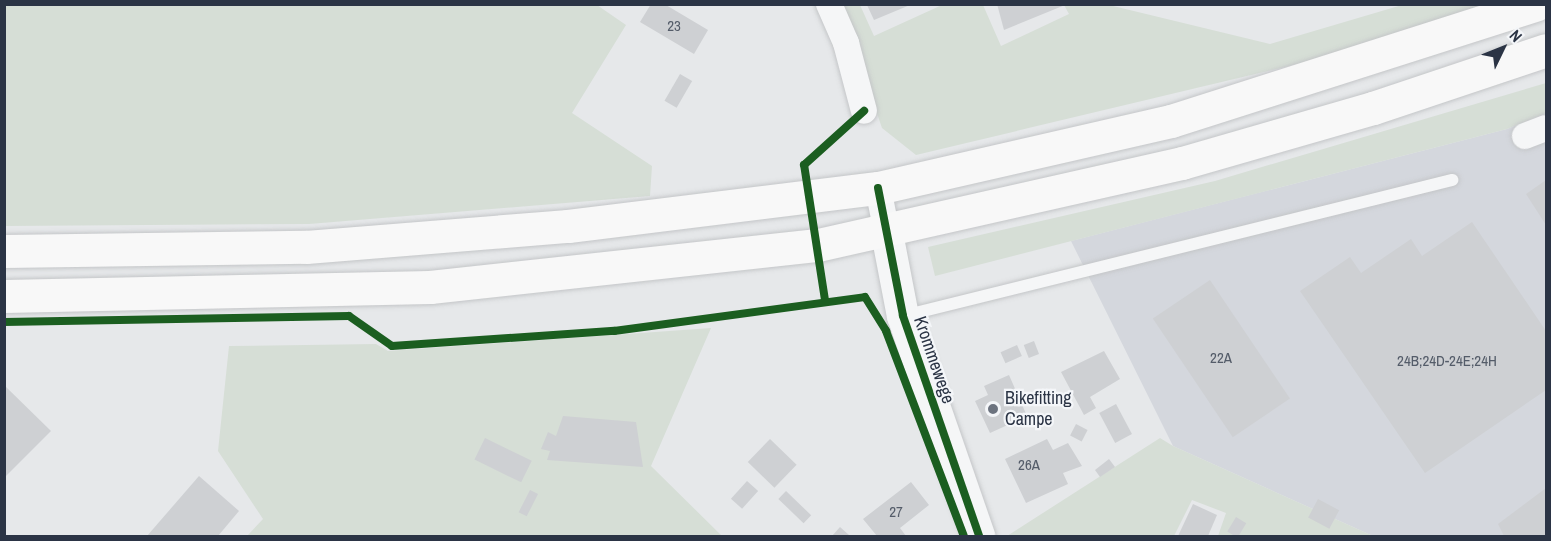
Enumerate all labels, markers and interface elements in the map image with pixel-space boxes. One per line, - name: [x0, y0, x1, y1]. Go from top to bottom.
- house number: 23: [667, 17, 681, 35]
- north arrow: [1473, 18, 1533, 78]
- text: N: [1505, 25, 1527, 47]
- street label: Krommewege: [909, 313, 959, 407]
- house number: 22A: [1210, 349, 1232, 367]
- house number: 24B;24D-24E;24H: [1397, 352, 1497, 370]
- place label: Bikefitting Campe: [1005, 388, 1071, 430]
- marker: Bikefitting Campe: [986, 402, 1000, 416]
- house number: 26A: [1018, 456, 1040, 474]
- house number: 27: [889, 503, 903, 521]

